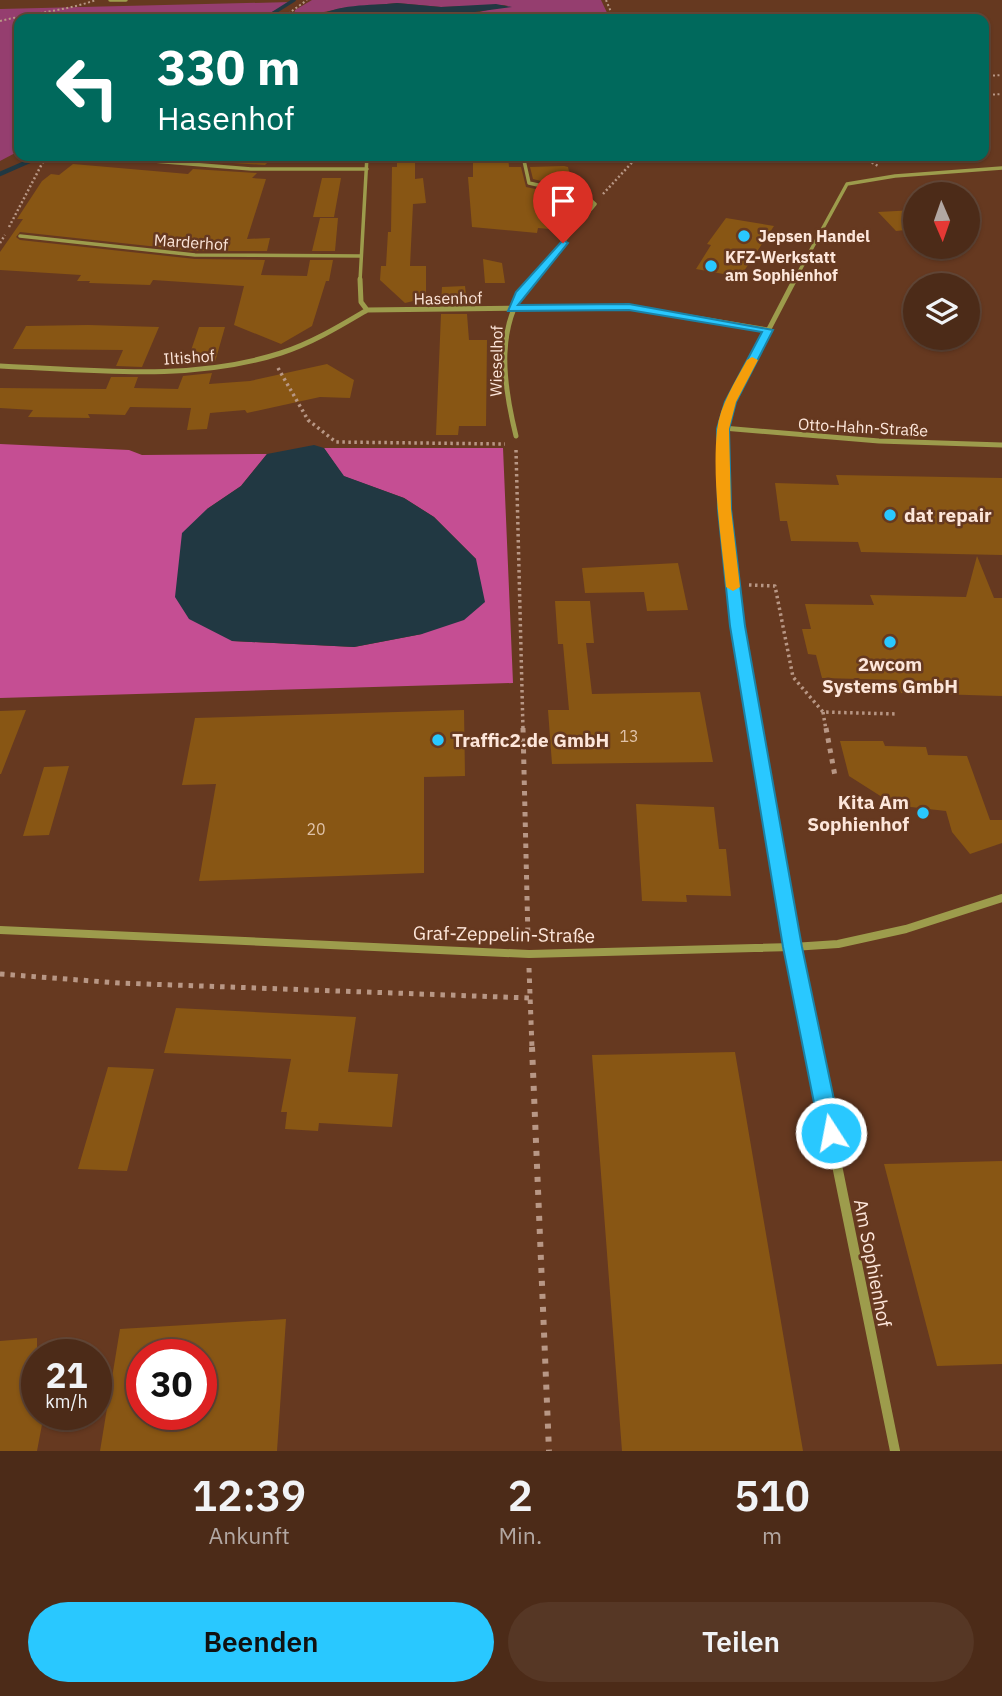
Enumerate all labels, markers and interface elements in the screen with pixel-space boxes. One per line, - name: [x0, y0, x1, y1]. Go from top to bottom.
- text: 330 m: [157, 35, 301, 98]
- icon: left: [42, 42, 133, 133]
- text: Hasenhof: [157, 97, 294, 139]
- pin: [533, 171, 593, 243]
- icon: arrive: [544, 182, 582, 220]
- north arrow: [903, 182, 980, 259]
- map controls: [903, 182, 980, 350]
- place label: Jepsen Handel: [758, 226, 870, 246]
- marker: Jepsen Handel: [736, 228, 752, 244]
- street label: Marderhof: [153, 229, 229, 255]
- place label: KFZ-Werkstatt am Sophienhof: [725, 247, 838, 285]
- marker: KFZ-Werkstatt am Sophienhof: [703, 258, 719, 274]
- button: layers: [903, 273, 980, 350]
- street label: Hasenhof: [414, 287, 482, 309]
- street label: Wieselhof: [485, 325, 507, 397]
- street label: Iltishof: [163, 345, 215, 369]
- street label: Otto-Hahn-Straße: [797, 414, 929, 440]
- place label: dat repair: [904, 503, 992, 527]
- marker: dat repair: [882, 507, 898, 523]
- marker: 2wcom Systems GmbH: [882, 634, 898, 650]
- place label: 2wcom Systems GmbH: [822, 652, 958, 698]
- house number: 13: [619, 726, 639, 746]
- place label: Traffic2.de GmbH: [452, 728, 609, 752]
- marker: Traffic2.de GmbH: [430, 732, 446, 748]
- place label: Kita Am Sophienhof: [807, 790, 909, 836]
- marker: Kita Am Sophienhof: [915, 805, 931, 821]
- house number: 20: [306, 819, 326, 839]
- street label: Graf-Zeppelin-Straße: [413, 920, 595, 948]
- position arrow: [794, 1096, 868, 1170]
- street label: Am Sophienhof: [849, 1197, 897, 1329]
- speed limit sign: 30: [126, 1339, 217, 1430]
- text: 21: [45, 1352, 88, 1398]
- text: km/h: [45, 1390, 88, 1413]
- text: 12:39: [192, 1468, 306, 1523]
- text: 2: [508, 1468, 533, 1523]
- text: 510: [734, 1468, 810, 1523]
- text: Ankunft: [209, 1520, 290, 1550]
- text: Min.: [498, 1520, 542, 1550]
- text: m: [762, 1520, 782, 1550]
- button: Beenden: [28, 1602, 494, 1682]
- button: Teilen: [508, 1602, 974, 1682]

